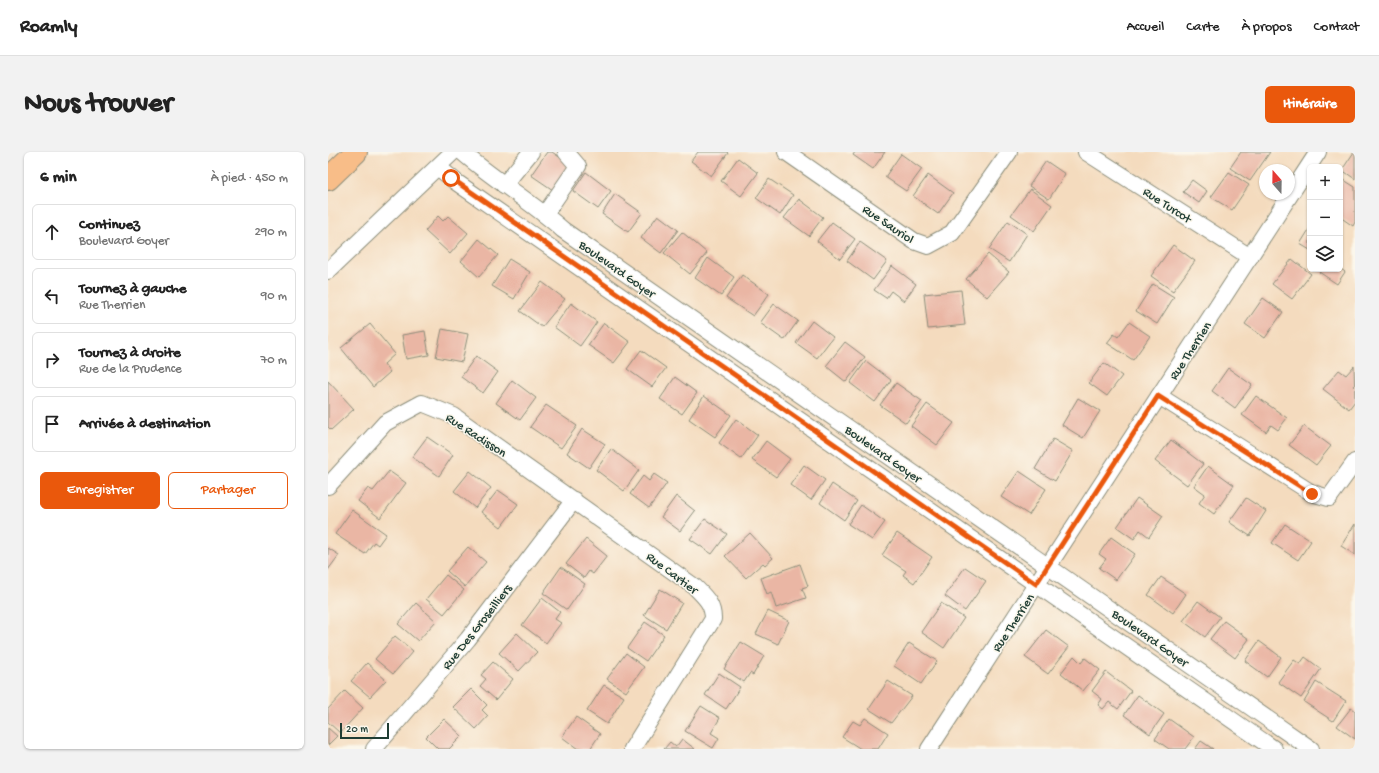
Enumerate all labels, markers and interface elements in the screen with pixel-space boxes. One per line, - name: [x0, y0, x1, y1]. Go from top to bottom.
- text: Roamly: [20, 16, 77, 39]
- text: Accueil: [1127, 19, 1164, 36]
- text: Carte: [1186, 19, 1220, 36]
- text: À propos: [1242, 19, 1292, 36]
- text: Contact: [1314, 19, 1359, 36]
- button: Itinéraire: [1265, 86, 1355, 123]
- text: Nous trouver: [24, 88, 173, 121]
- north arrow: [1259, 164, 1295, 200]
- map controls: [1307, 164, 1343, 272]
- button: +: [1307, 164, 1343, 200]
- text: 6 min: [40, 168, 76, 188]
- route start: [442, 169, 460, 187]
- text: À pied · 450 m: [211, 171, 288, 186]
- street label: Rue Turcot: [1140, 185, 1195, 228]
- button: −: [1307, 200, 1343, 236]
- street label: Rue Sauriol: [859, 202, 916, 248]
- text: Continuez: [79, 216, 140, 234]
- icon: ahead: [41, 221, 63, 243]
- text: 290 m: [254, 225, 287, 240]
- text: Boulevard Goyer: [79, 234, 169, 249]
- button: layers: [1307, 236, 1343, 272]
- street label: Boulevard Goyer: [575, 238, 659, 303]
- text: Tournez à gauche: [79, 280, 187, 298]
- icon: left: [41, 285, 63, 307]
- text: 90 m: [261, 289, 287, 304]
- text: Rue Therrien: [79, 298, 145, 313]
- street label: Rue Therrien: [1167, 319, 1216, 383]
- text: Tournez à droite: [79, 344, 181, 362]
- icon: right: [41, 349, 63, 371]
- text: 70 m: [261, 353, 287, 368]
- text: Rue de la Prudence: [79, 362, 182, 377]
- street label: Rue Radisson: [442, 411, 510, 462]
- icon: arrive: [41, 413, 63, 435]
- text: Arrivée à destination: [79, 415, 210, 433]
- street label: Boulevard Goyer: [841, 423, 925, 488]
- button: Enregistrer: [40, 472, 160, 509]
- button: Partager: [168, 472, 288, 509]
- route end: [1303, 485, 1321, 503]
- street label: Rue Cartier: [643, 550, 701, 599]
- street label: Rue Des Groseilliers: [440, 581, 517, 673]
- street label: Rue Therrien: [990, 591, 1039, 655]
- street label: Boulevard Goyer: [1108, 607, 1192, 672]
- scale bar: [340, 721, 389, 740]
- text: 20 m: [346, 724, 368, 736]

